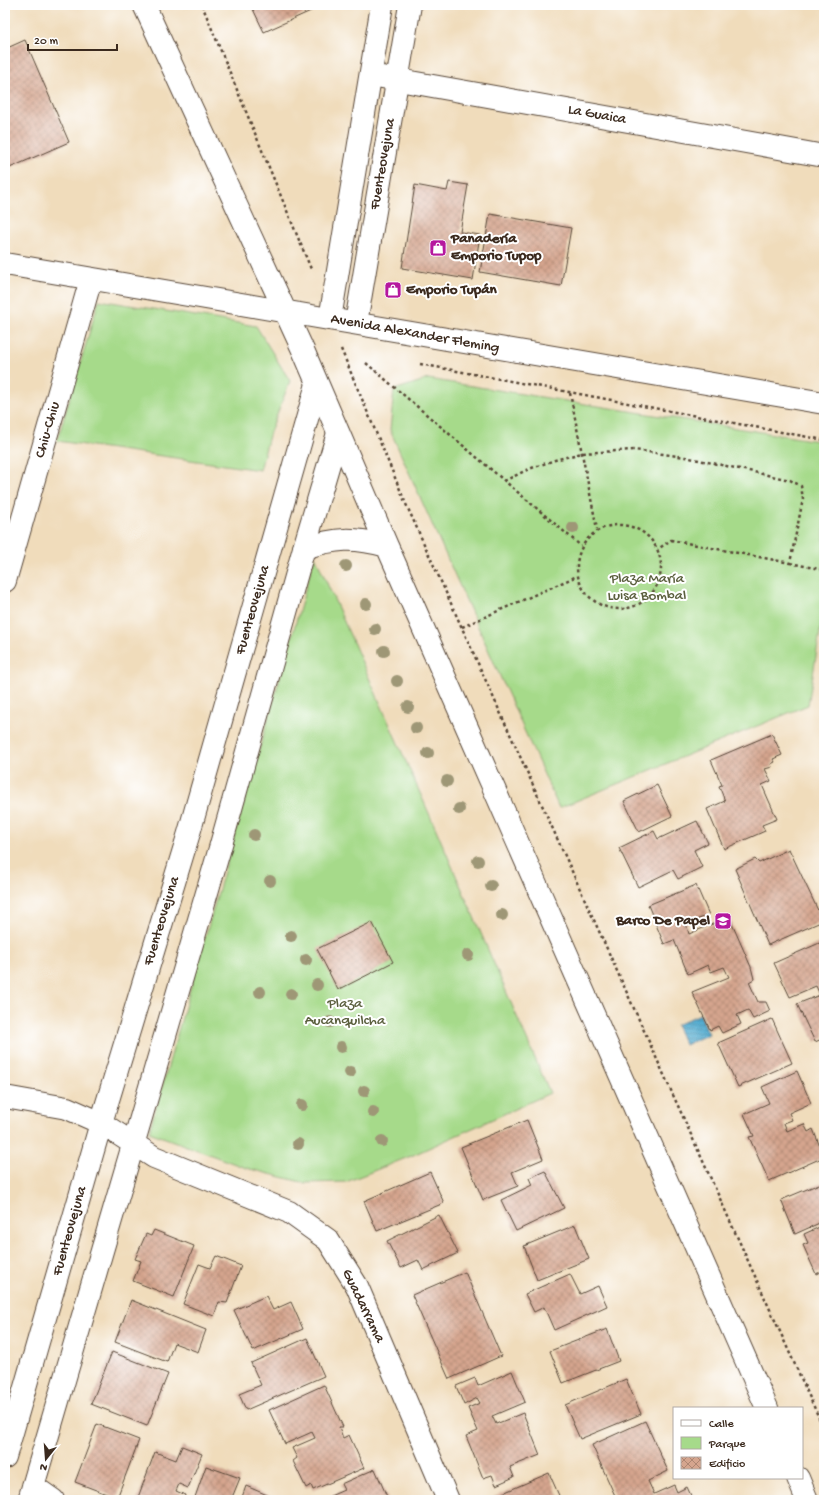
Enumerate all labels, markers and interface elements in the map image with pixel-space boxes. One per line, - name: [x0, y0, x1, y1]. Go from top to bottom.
- scale bar: [28, 26, 117, 52]
- text: 20 m: [34, 35, 59, 49]
- street label: La Guaica: [566, 101, 628, 129]
- street label: Fuenteovejuna: [366, 116, 400, 212]
- place label: Panadería Emporio Tupop: [450, 230, 542, 265]
- shop icon: Panadería Emporio Tupop: [428, 238, 448, 258]
- shop icon: Emporio Tupán: [383, 280, 403, 300]
- place label: Emporio Tupán: [406, 281, 498, 299]
- street label: Avenida Alexander Fleming: [329, 310, 501, 358]
- street label: Chiu-Chiu: [31, 400, 65, 460]
- street label: Fuenteovejuna: [231, 562, 275, 658]
- park label: Plaza María Luisa Bombal: [608, 570, 686, 605]
- street label: Fuenteovejuna: [140, 874, 184, 969]
- school or university icon: Barco De Papel: [713, 911, 733, 931]
- place label: Barco De Papel: [615, 912, 711, 930]
- park label: Plaza Aucanquilcha: [305, 995, 386, 1030]
- street label: Fuenteovejuna: [48, 1183, 92, 1279]
- street label: Guadarrama: [337, 1266, 389, 1346]
- legend: [673, 1407, 803, 1479]
- text: Calle: [709, 1418, 734, 1432]
- text: Parque: [708, 1438, 746, 1452]
- north arrow: [26, 1439, 66, 1479]
- text: Edificio: [709, 1458, 745, 1472]
- text: N: [38, 1460, 49, 1473]

